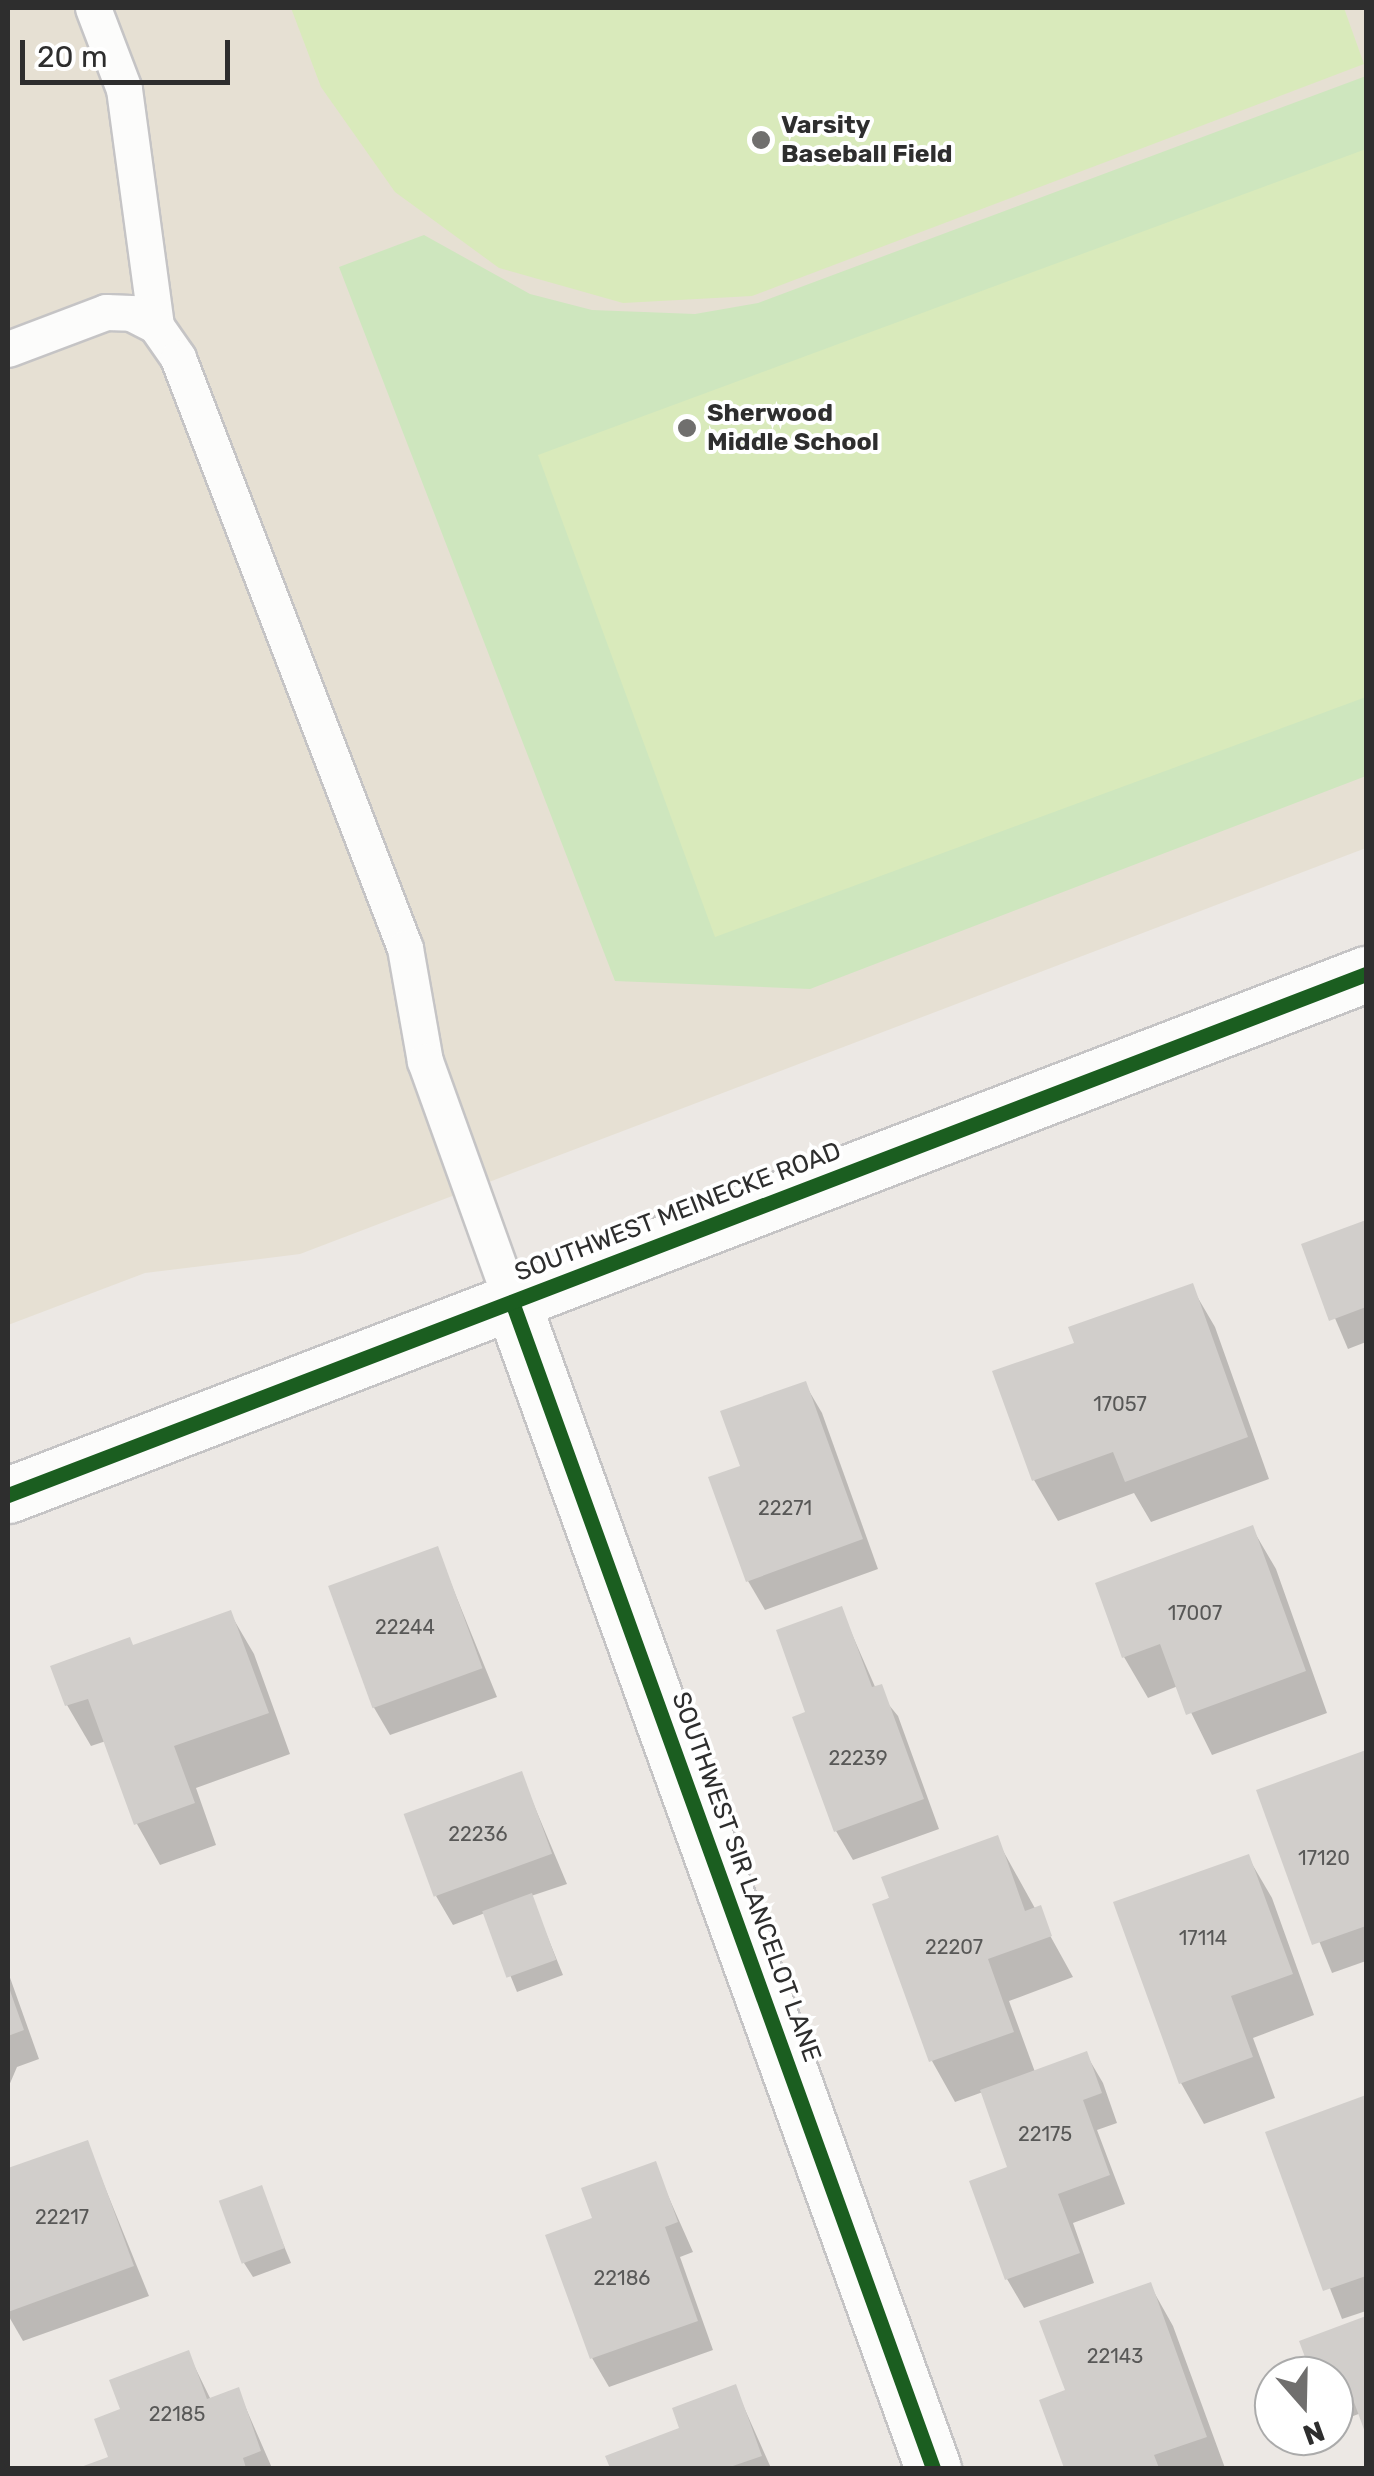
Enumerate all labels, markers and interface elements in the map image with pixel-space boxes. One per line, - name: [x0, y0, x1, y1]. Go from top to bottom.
- scale bar: [25, 20, 235, 82]
- text: 20 m: [37, 39, 108, 75]
- place label: Varsity Baseball Field: [781, 111, 953, 170]
- marker: Varsity Baseball Field: [750, 129, 772, 151]
- place label: Sherwood Middle School: [707, 399, 879, 458]
- marker: Sherwood Middle School: [676, 417, 698, 439]
- street label: SOUTHWEST MEINECKE ROAD: [510, 1136, 846, 1288]
- house number: 17057: [1093, 1392, 1147, 1416]
- house number: 22271: [758, 1496, 812, 1520]
- house number: 17007: [1168, 1601, 1222, 1625]
- house number: 22244: [375, 1615, 435, 1639]
- street label: SOUTHWEST SIR LANCELOT LANE: [665, 1687, 827, 2067]
- house number: 22239: [828, 1746, 888, 1770]
- house number: 22236: [448, 1822, 508, 1846]
- house number: 17120: [1298, 1846, 1350, 1870]
- house number: 17114: [1179, 1926, 1227, 1950]
- house number: 22207: [925, 1935, 983, 1959]
- house number: 22175: [1018, 2122, 1072, 2146]
- house number: 22217: [35, 2205, 89, 2229]
- house number: 22186: [594, 2266, 650, 2290]
- house number: 22143: [1087, 2344, 1143, 2368]
- north arrow: [1254, 2356, 1354, 2456]
- house number: 22185: [149, 2402, 205, 2426]
- text: N: [1299, 2414, 1329, 2452]

